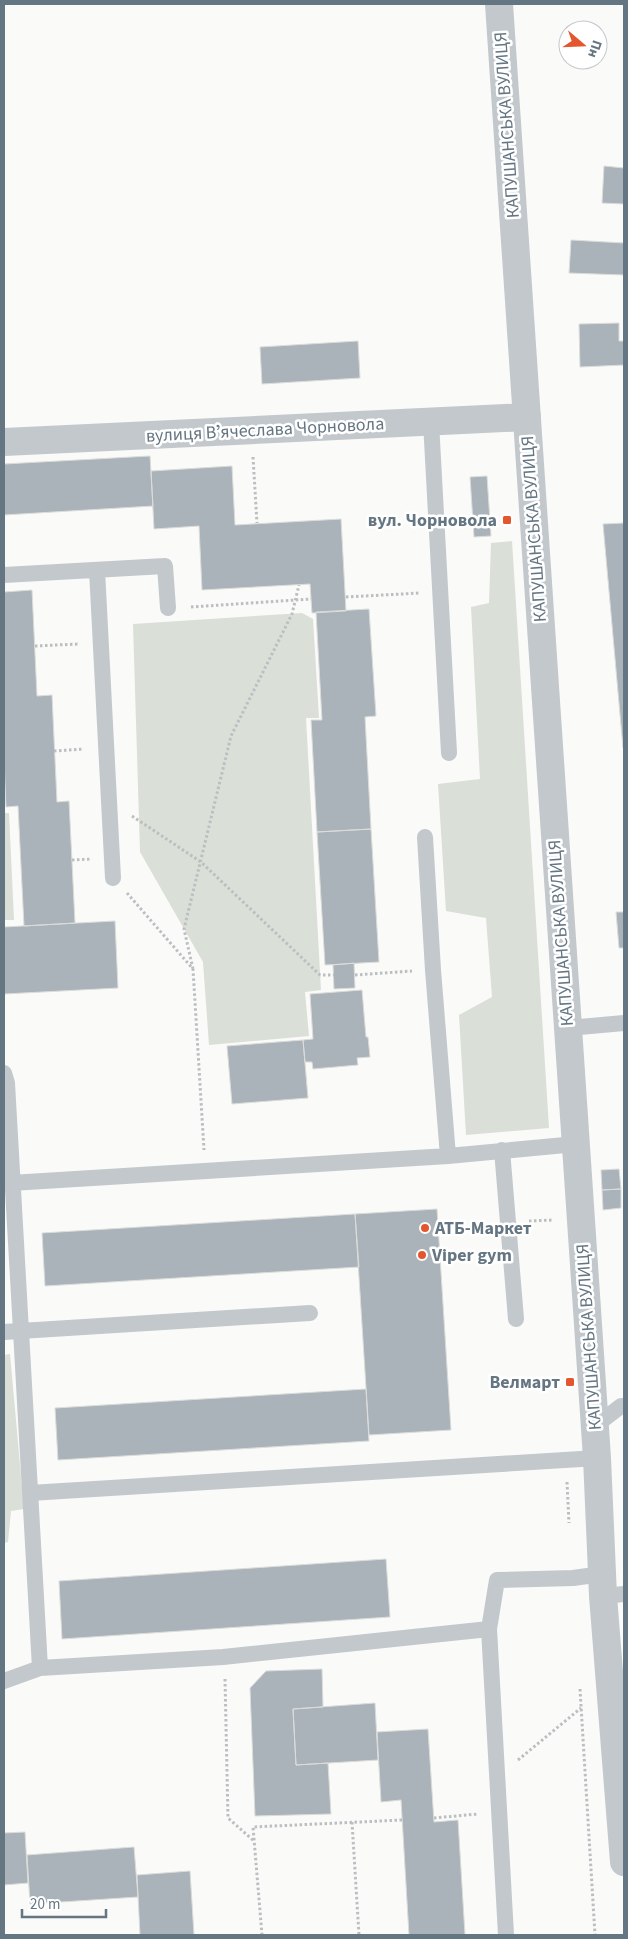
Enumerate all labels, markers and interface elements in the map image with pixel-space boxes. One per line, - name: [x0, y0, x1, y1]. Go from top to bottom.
- north arrow: [558, 20, 608, 70]
- street label: КАПУШАНСЬКА ВУЛИЦЯ: [488, 31, 526, 219]
- text: Пн: [582, 37, 607, 60]
- street label: вулиця Вʼячеслава Чорновола: [145, 411, 385, 449]
- street label: КАПУШАНСЬКА ВУЛИЦЯ: [515, 435, 553, 623]
- place label: вул. Чорновола: [368, 508, 497, 533]
- marker: вул. Чорновола: [501, 514, 513, 526]
- street label: КАПУШАНСЬКА ВУЛИЦЯ: [542, 839, 580, 1027]
- place label: АТБ-Маркет: [434, 1216, 532, 1241]
- marker: АТБ-Маркет: [419, 1222, 431, 1234]
- place label: Viper gym: [431, 1243, 512, 1268]
- street label: КАПУШАНСЬКА ВУЛИЦЯ: [570, 1243, 608, 1431]
- marker: Viper gym: [416, 1249, 428, 1261]
- place label: Велмарт: [489, 1370, 560, 1395]
- marker: Велмарт: [564, 1376, 576, 1388]
- scale bar: [22, 1886, 106, 1918]
- text: 20 m: [30, 1894, 60, 1915]

